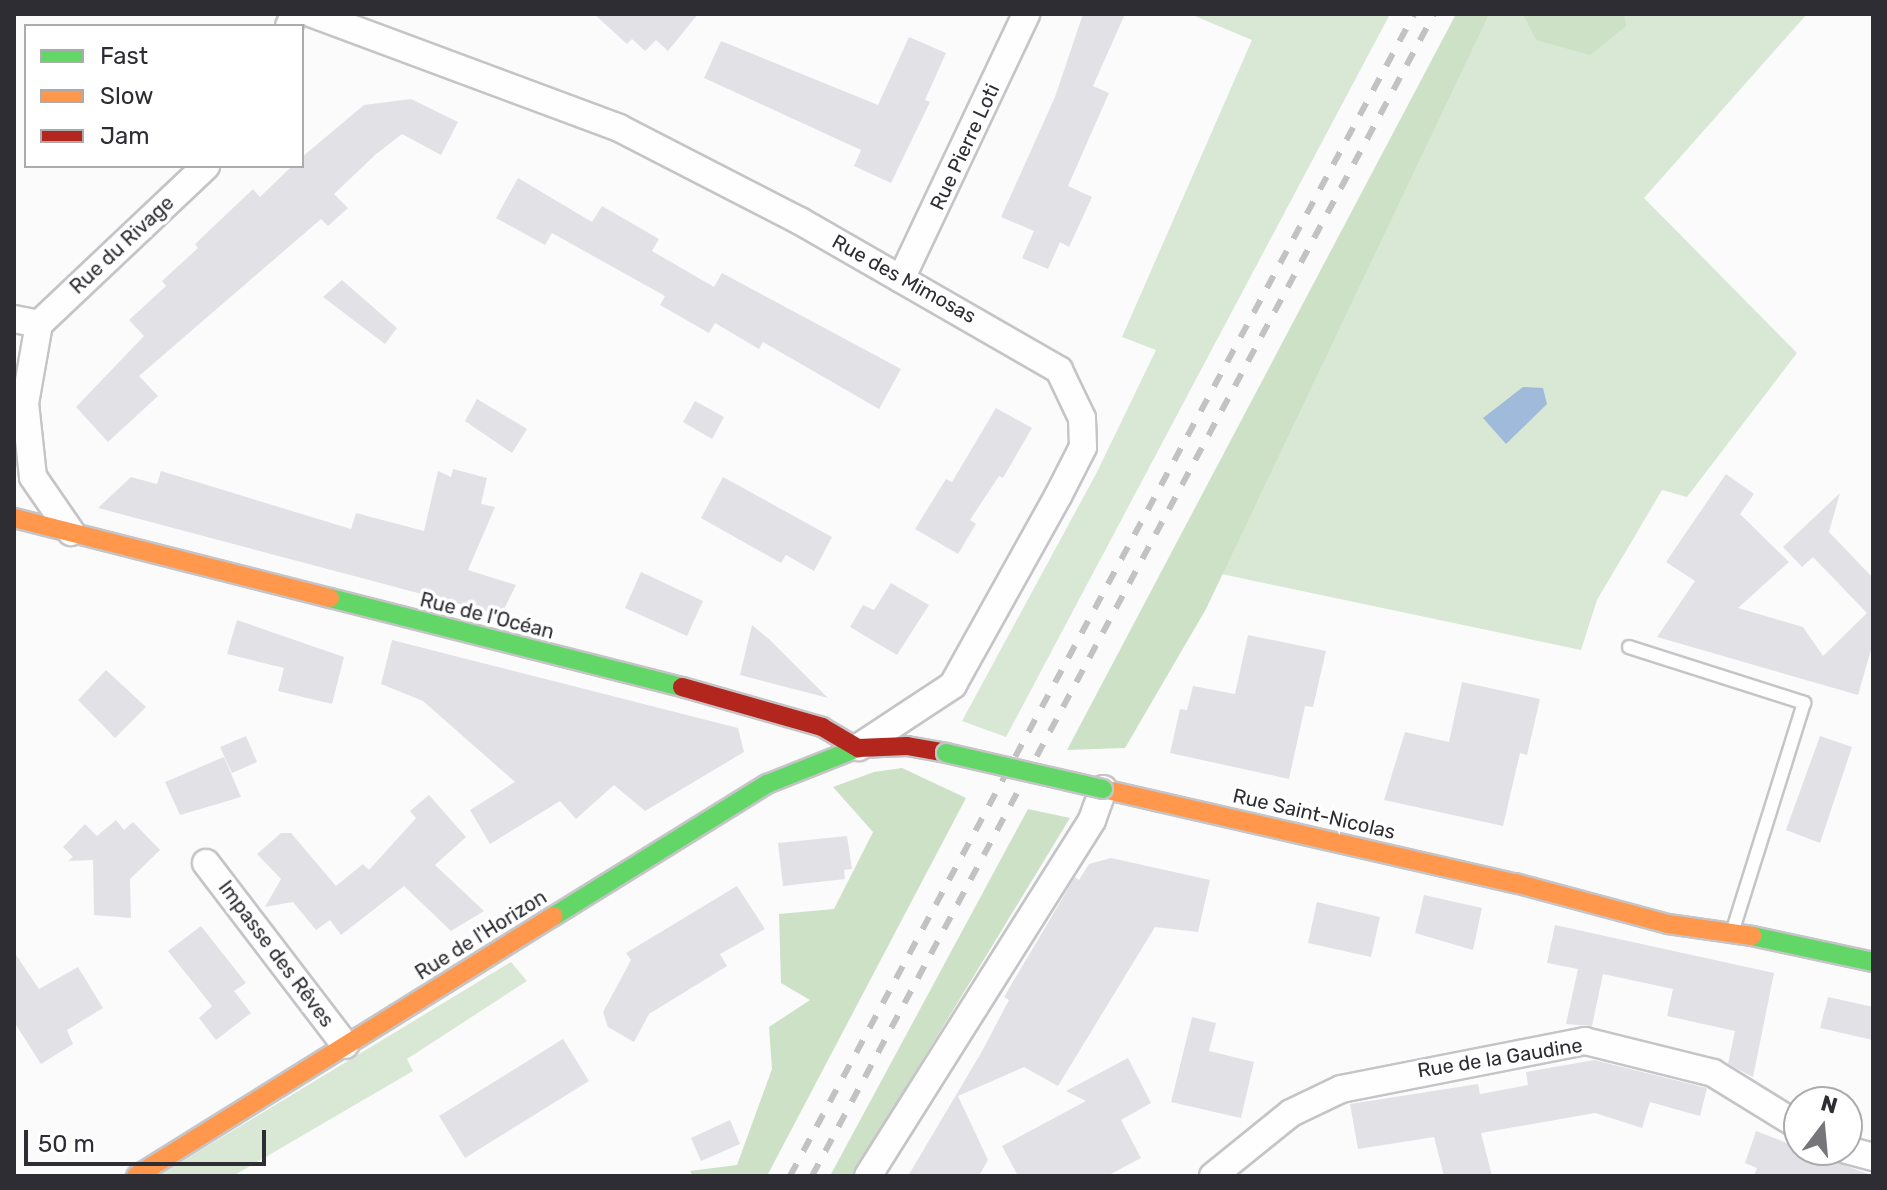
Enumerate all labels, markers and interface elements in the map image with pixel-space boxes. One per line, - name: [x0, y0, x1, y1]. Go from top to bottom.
- legend: [24, 24, 304, 168]
- text: Fast: [100, 42, 148, 70]
- street label: Rue Pierre Loti: [925, 80, 1005, 214]
- text: Slow: [100, 82, 153, 110]
- text: Jam: [100, 122, 150, 150]
- street label: Rue du Rivage: [65, 191, 179, 299]
- street label: Rue des Mimosas: [828, 230, 980, 328]
- street label: Rue de l'Océan: [417, 588, 557, 644]
- street label: Rue Saint-Nicolas: [1230, 784, 1398, 844]
- street label: Impasse des Rêves: [213, 876, 339, 1032]
- street label: Rue de l'Horizon: [411, 885, 551, 985]
- street label: Rue de la Gaudine: [1416, 1033, 1584, 1083]
- north arrow: [1783, 1086, 1863, 1166]
- text: N: [1818, 1089, 1841, 1120]
- scale bar: [28, 1114, 270, 1164]
- text: 50 m: [38, 1130, 95, 1158]

